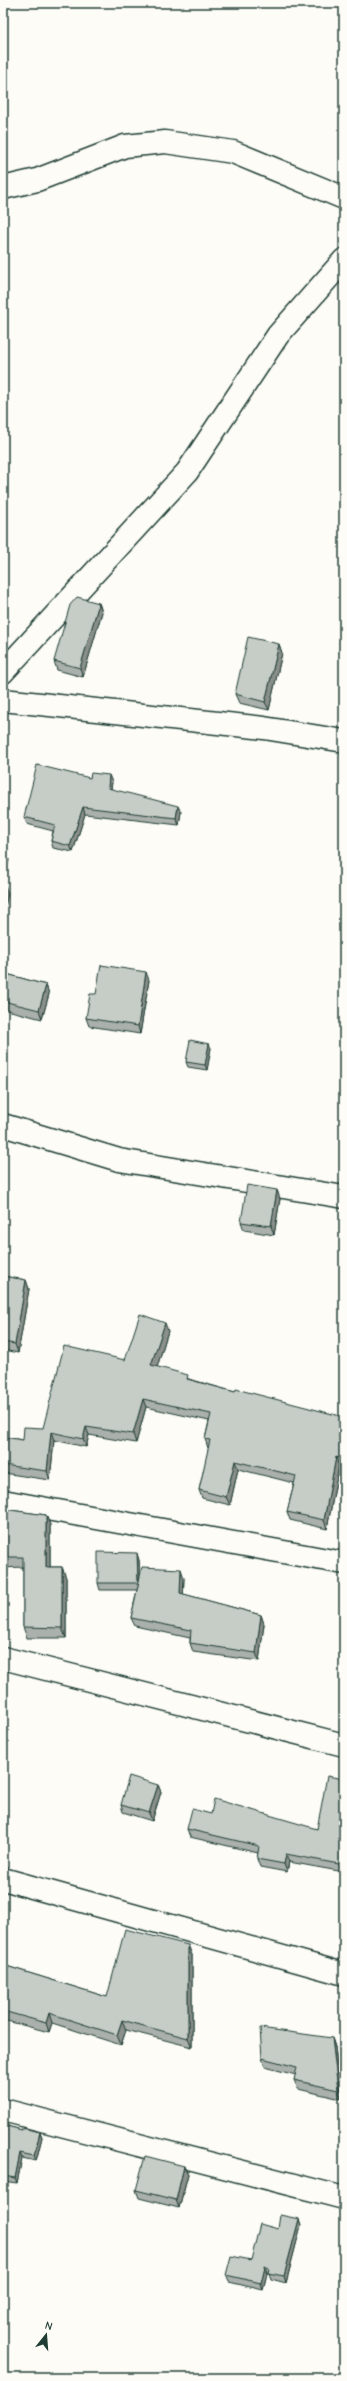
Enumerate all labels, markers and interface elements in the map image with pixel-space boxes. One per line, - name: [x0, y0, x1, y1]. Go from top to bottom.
- north arrow: [26, 2315, 66, 2355]
- text: N: [43, 2319, 54, 2333]

